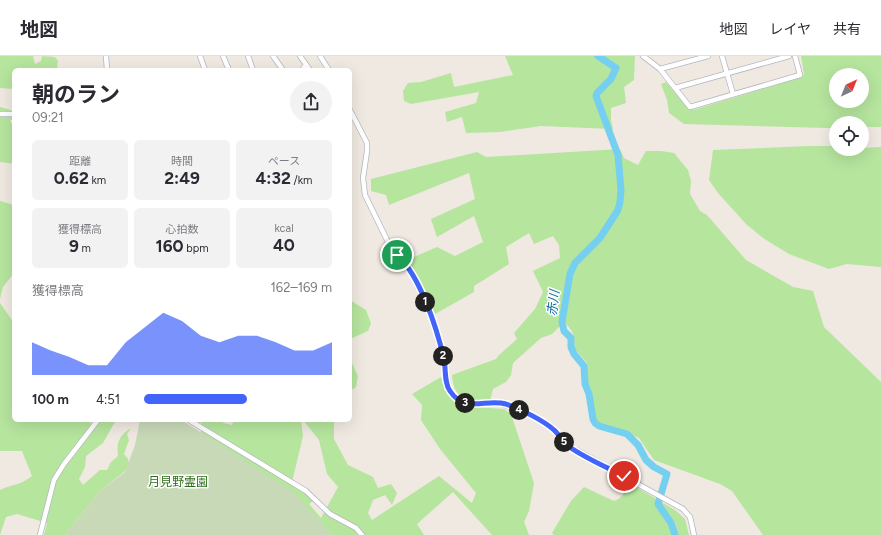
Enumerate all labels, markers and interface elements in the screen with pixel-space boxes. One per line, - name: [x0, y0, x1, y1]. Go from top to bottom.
- text: 地図: [20, 18, 58, 41]
- text: 地図: [719, 21, 747, 38]
- text: レイヤ: [769, 21, 811, 38]
- text: 共有: [833, 21, 861, 38]
- north arrow: [829, 68, 869, 108]
- map controls: [829, 68, 869, 156]
- text: 朝のラン: [32, 81, 120, 108]
- button: share: [290, 81, 332, 123]
- text: 09:21: [32, 110, 64, 125]
- button: locate: [829, 116, 869, 156]
- text: 距離: [69, 155, 91, 168]
- text: 時間: [171, 155, 193, 168]
- text: ペース: [268, 155, 300, 168]
- text: 0.62: [54, 168, 89, 188]
- text: 2:49: [164, 168, 200, 188]
- text: 4:32: [256, 168, 291, 188]
- text: km: [89, 174, 106, 187]
- text: /km: [291, 174, 312, 187]
- text: kcal: [274, 222, 294, 235]
- text: 獲得標高: [58, 223, 102, 236]
- text: 心拍数: [166, 223, 199, 236]
- text: 40: [273, 235, 295, 255]
- text: 9: [69, 236, 79, 256]
- text: 160: [155, 236, 184, 256]
- pin: [380, 238, 414, 272]
- text: m: [79, 242, 91, 255]
- text: bpm: [184, 242, 209, 255]
- icon: arrive: [386, 244, 408, 266]
- text: 162–169 m: [270, 280, 332, 295]
- text: 獲得標高: [32, 283, 84, 298]
- water label: 赤川: [544, 287, 562, 317]
- pin: 1: [415, 292, 435, 312]
- text: 1: [423, 295, 427, 308]
- pin: 2: [433, 346, 453, 366]
- text: 2: [440, 349, 446, 362]
- text: 100 m: [32, 392, 69, 407]
- text: 4:51: [96, 392, 120, 407]
- pin: 3: [455, 393, 475, 413]
- text: 3: [462, 396, 468, 409]
- pin: 4: [509, 400, 529, 420]
- text: 4: [516, 403, 522, 416]
- pin: 5: [554, 432, 574, 452]
- text: 5: [561, 435, 567, 448]
- pin: [607, 459, 641, 493]
- icon: check: [613, 465, 635, 487]
- park label: 月見野霊園: [148, 475, 208, 489]

